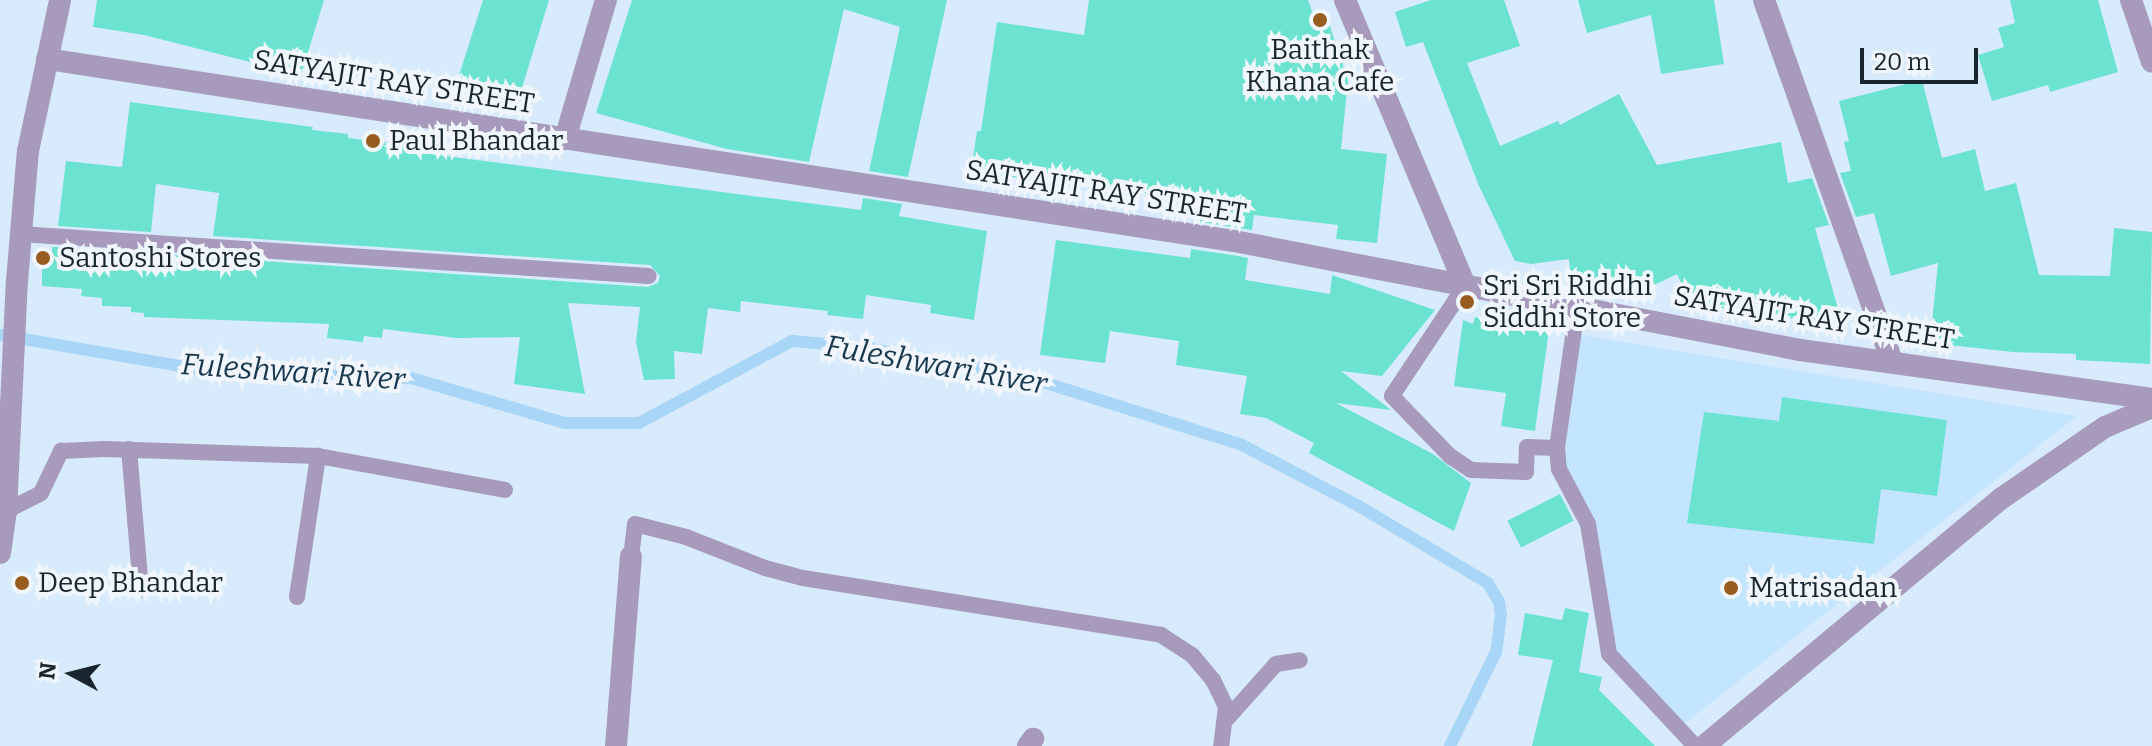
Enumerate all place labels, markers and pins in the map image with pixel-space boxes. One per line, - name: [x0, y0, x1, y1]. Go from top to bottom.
- marker: Baithak Khana Cafe: [1311, 11, 1329, 29]
- place label: Baithak Khana Cafe: [1246, 33, 1394, 99]
- place label: Paul Bhandar: [389, 124, 563, 158]
- marker: Paul Bhandar: [364, 132, 382, 150]
- place label: Santoshi Stores: [59, 241, 262, 275]
- marker: Santoshi Stores: [34, 249, 52, 267]
- place label: Sri Sri Riddhi Siddhi Store: [1483, 269, 1652, 335]
- marker: Sri Sri Riddhi Siddhi Store: [1458, 293, 1476, 311]
- place label: Deep Bhandar: [38, 566, 223, 600]
- place label: Matrisadan: [1749, 571, 1897, 605]
- marker: Deep Bhandar: [13, 574, 31, 592]
- marker: Matrisadan: [1720, 577, 1742, 599]

